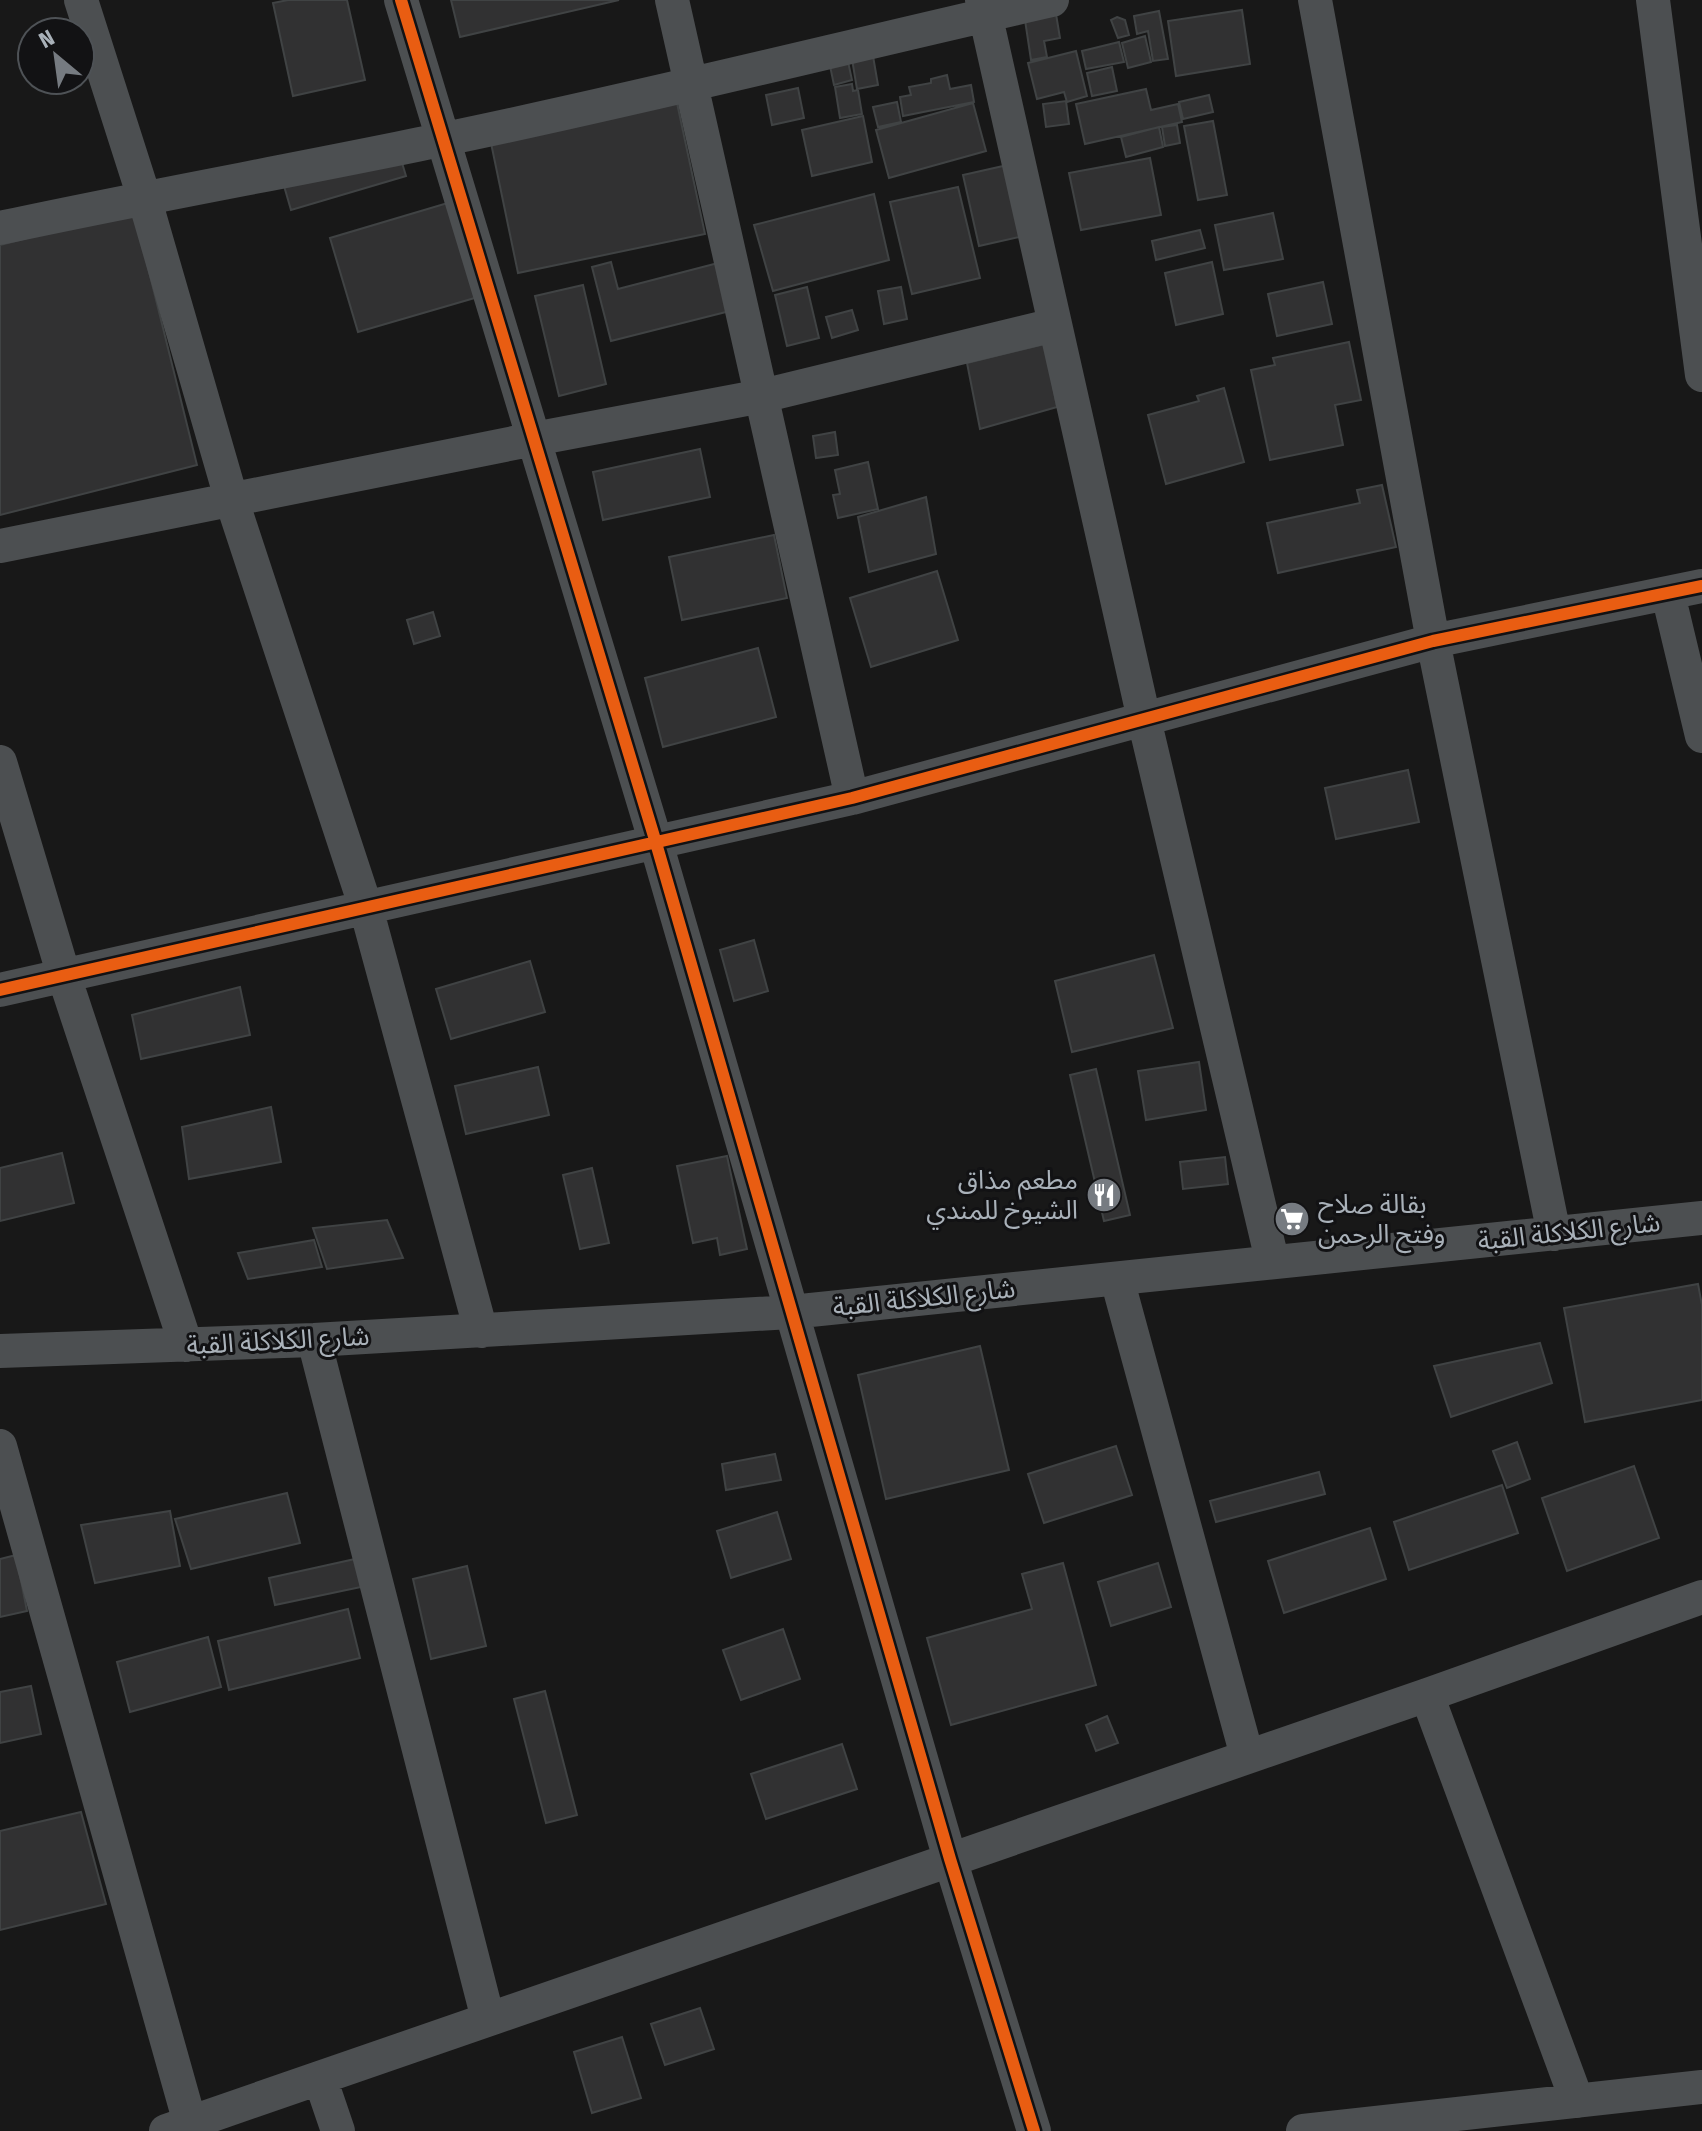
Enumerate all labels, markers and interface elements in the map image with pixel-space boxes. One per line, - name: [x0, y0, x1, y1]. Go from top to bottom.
- north arrow: [16, 16, 96, 96]
- text: N: [34, 24, 59, 54]
- place label: مطعم مذاق الشيوخ للمندي: [926, 1165, 1078, 1230]
- restaurant icon: مطعم مذاق الشيوخ للمندي: [1085, 1176, 1123, 1214]
- place label: بقالة صلاح وفتح الرحمن: [1318, 1189, 1445, 1254]
- supermarket icon: بقالة صلاح وفتح الرحمن: [1273, 1200, 1311, 1238]
- street label: شارع الكلاكلة القبة: [1476, 1207, 1662, 1260]
- street label: شارع الكلاكلة القبة: [831, 1273, 1017, 1326]
- street label: شارع الكلاكلة القبة: [186, 1321, 370, 1364]

